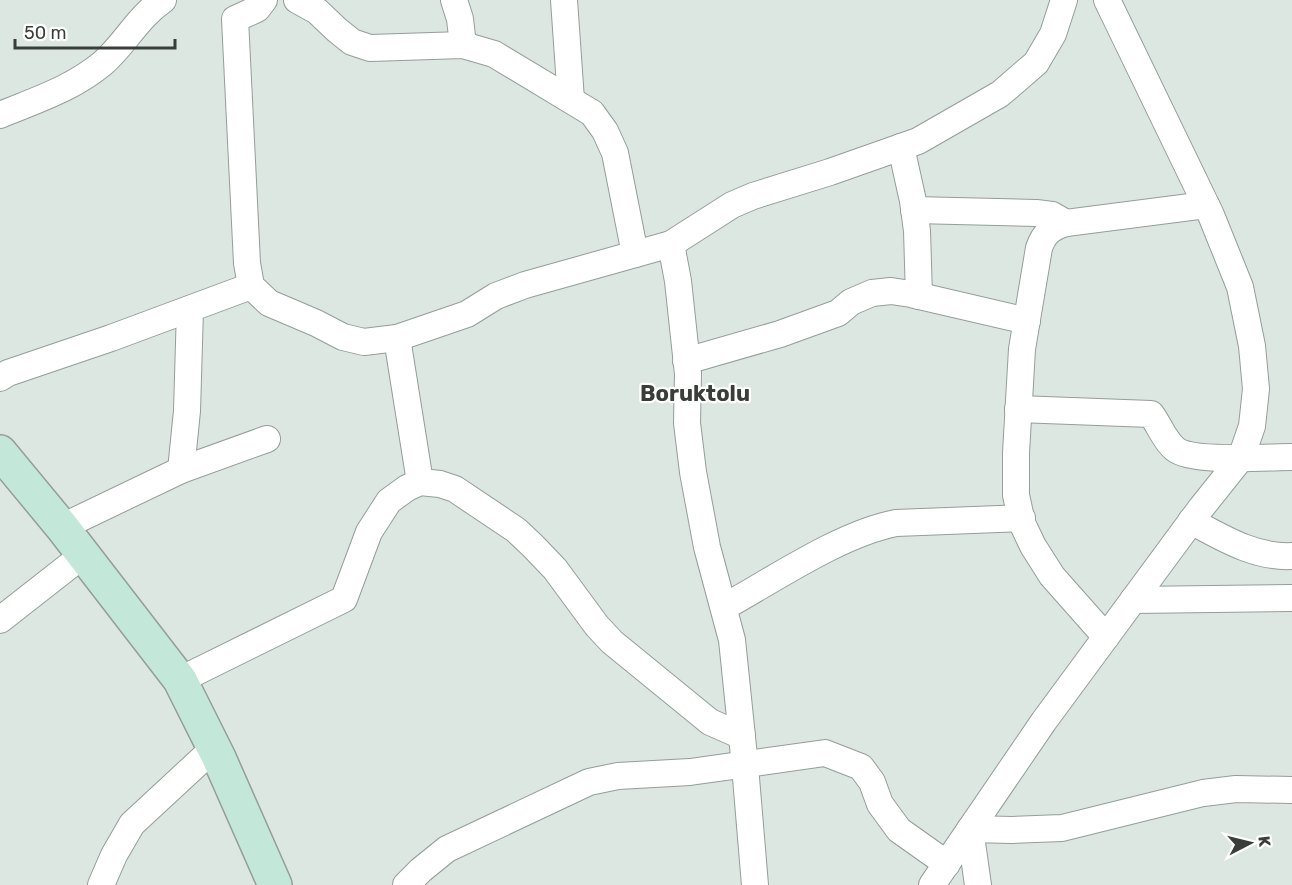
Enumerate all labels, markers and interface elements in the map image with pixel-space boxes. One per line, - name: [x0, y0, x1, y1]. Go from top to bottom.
- scale bar: [15, 12, 176, 50]
- text: 50 m: [24, 22, 67, 44]
- district label: Boruktolu: [640, 380, 750, 407]
- north arrow: [1220, 813, 1280, 873]
- text: K: [1254, 835, 1275, 848]

